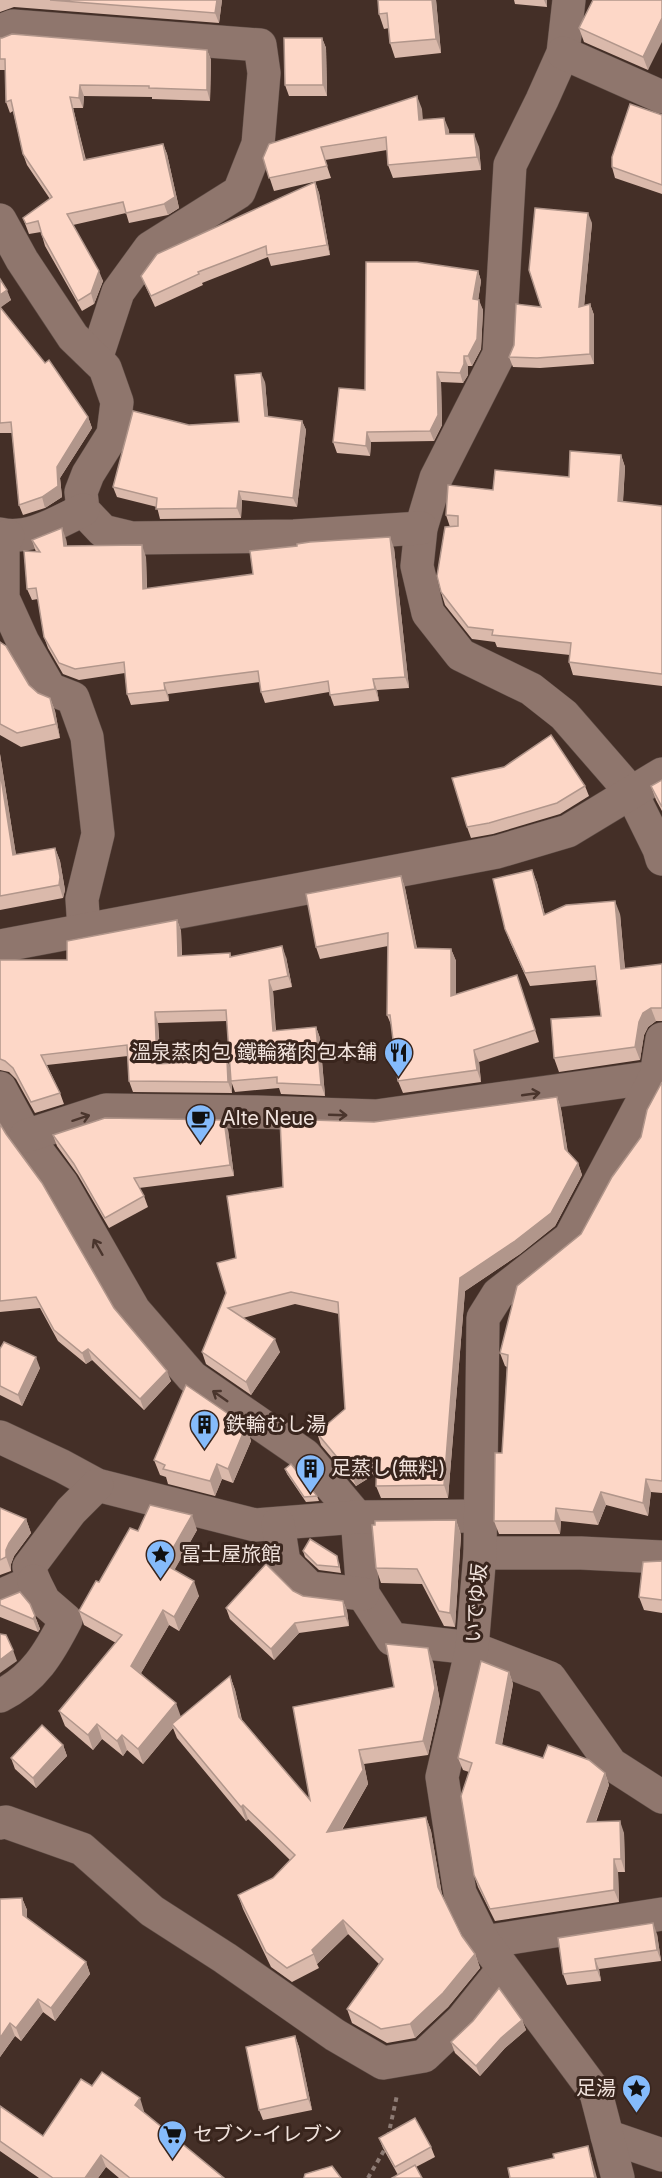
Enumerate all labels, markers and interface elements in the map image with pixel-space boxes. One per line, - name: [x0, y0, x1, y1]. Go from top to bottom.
- restaurant icon: 溫泉蒸肉包 鐵輪豬肉包本舖: [382, 1036, 414, 1078]
- place label: 溫泉蒸肉包 鐵輪豬肉包本舖: [131, 1040, 377, 1064]
- one-way arrow: [521, 1088, 541, 1099]
- cafe icon: Alte Neue: [185, 1102, 217, 1144]
- place label: Alte Neue: [222, 1106, 315, 1130]
- one-way arrow: [328, 1109, 348, 1120]
- one-way arrow: [71, 1112, 90, 1123]
- one-way arrow: [92, 1239, 104, 1256]
- one-way arrow: [213, 1390, 229, 1402]
- building icon: 鉄輪むし湯: [189, 1408, 221, 1450]
- place label: 鉄輪むし湯: [226, 1412, 326, 1436]
- building icon: 足蒸し(無料): [294, 1452, 326, 1494]
- place label: 足蒸し(無料): [331, 1456, 446, 1480]
- place icon: 冨士屋旅館: [144, 1538, 176, 1580]
- place label: 冨士屋旅館: [181, 1542, 281, 1566]
- street label: いでゆ坂: [461, 1562, 491, 1644]
- place icon: 足湯: [621, 2072, 653, 2114]
- place label: 足湯: [576, 2076, 616, 2100]
- supermarket icon: セブン-イレブン: [156, 2118, 188, 2160]
- place label: セブン-イレブン: [193, 2122, 342, 2146]

